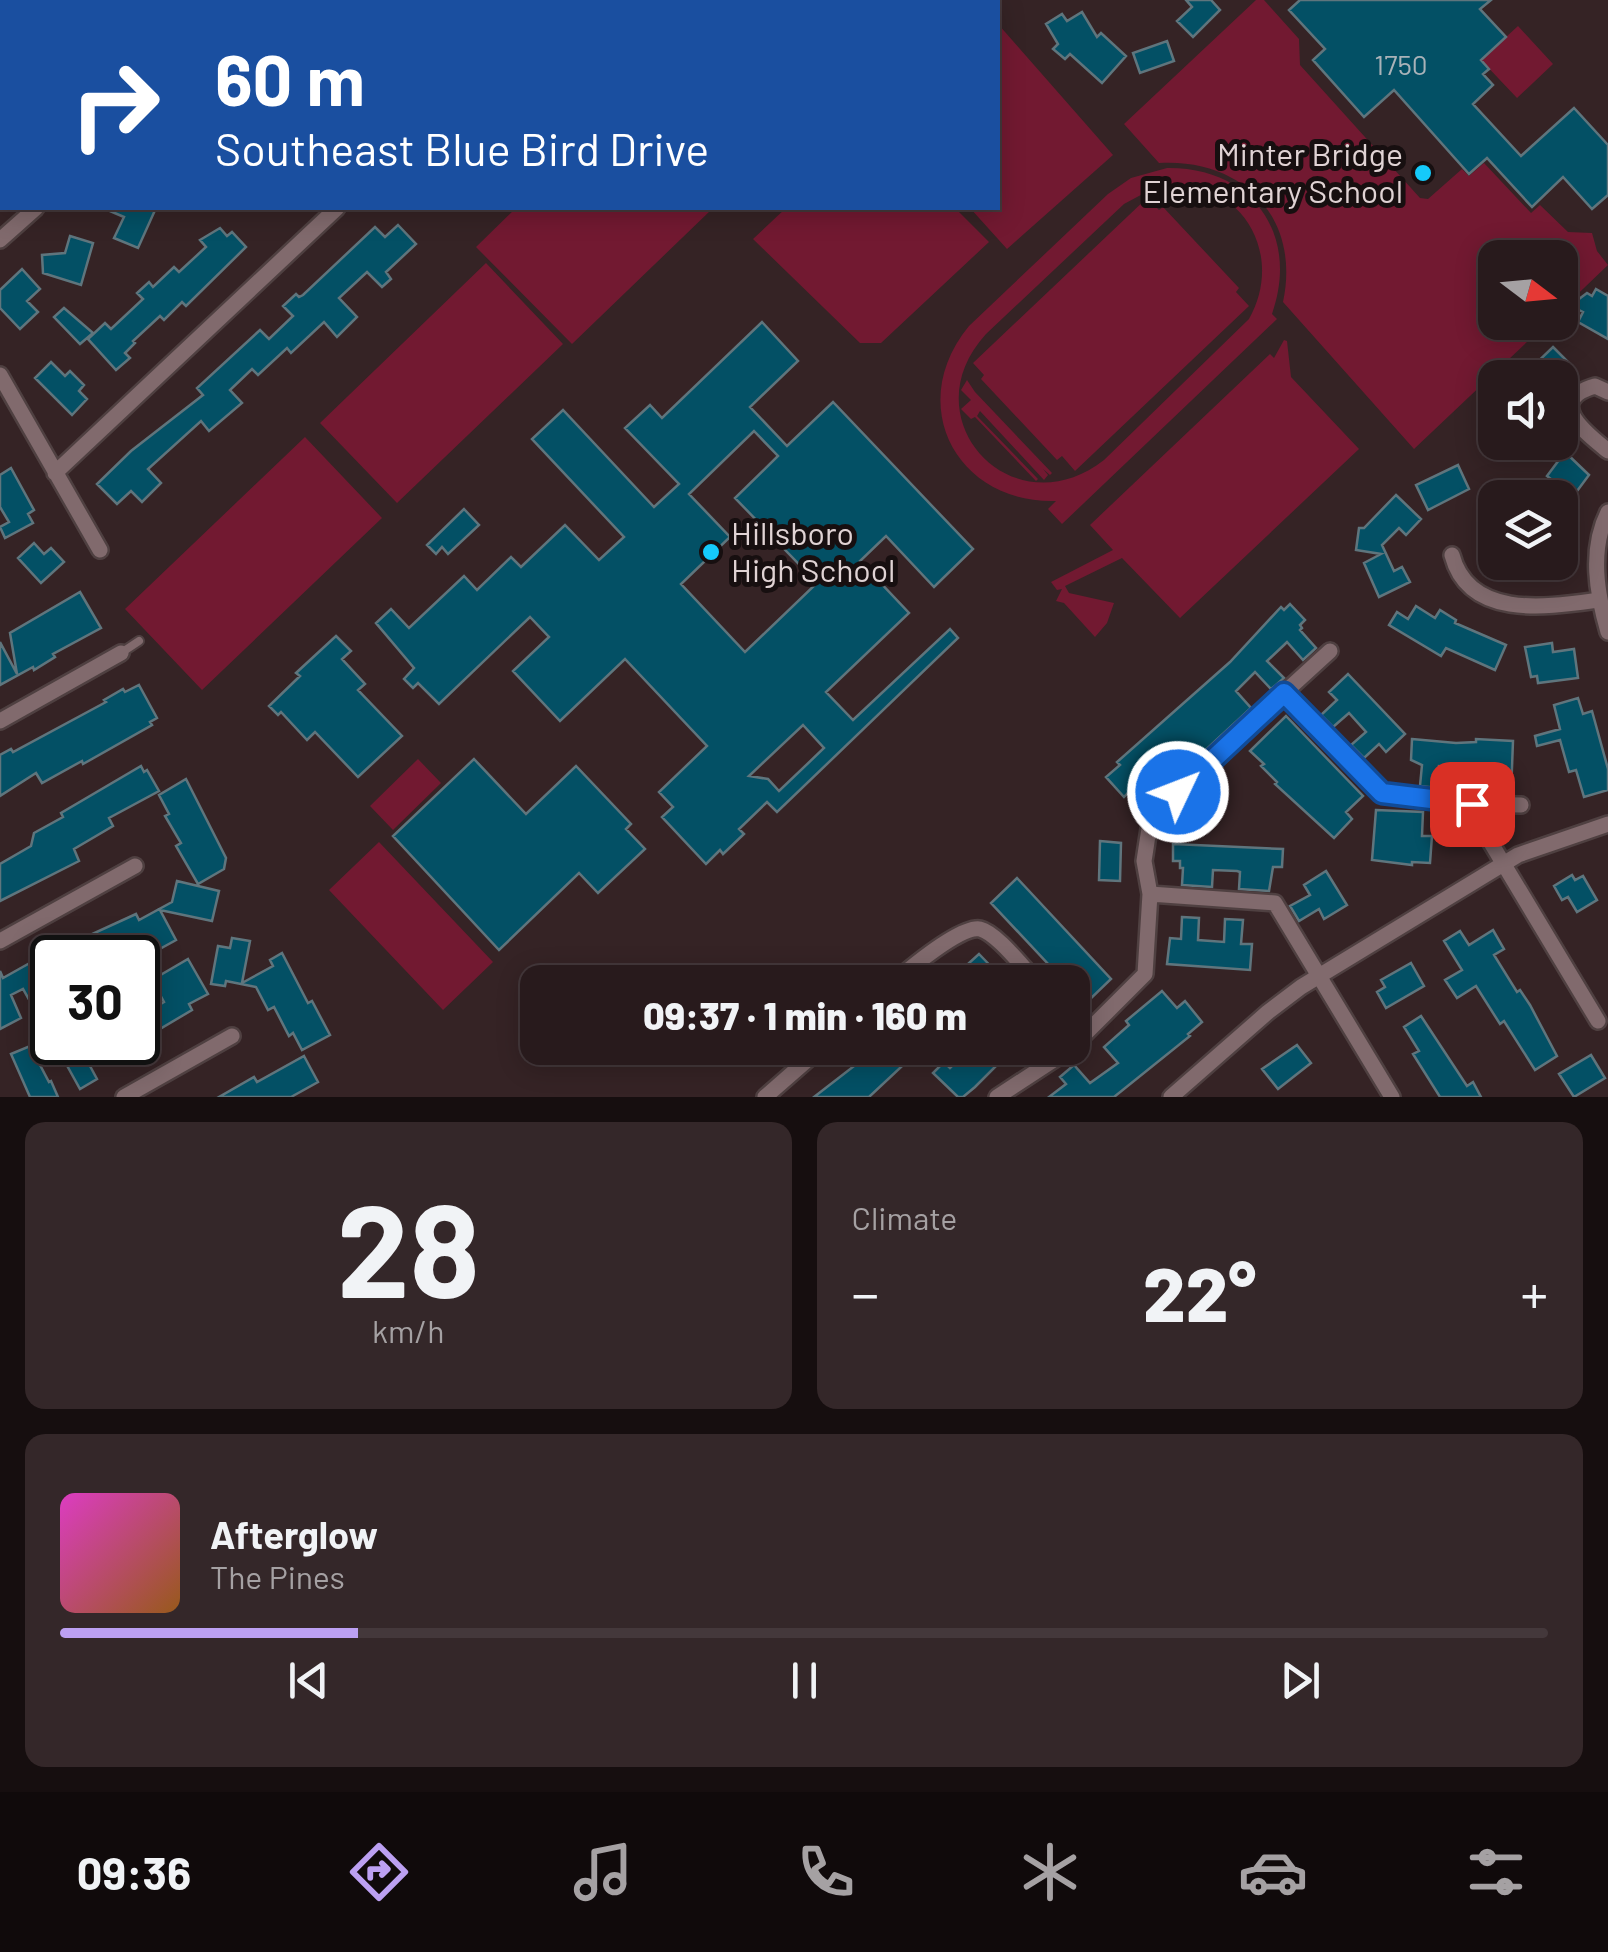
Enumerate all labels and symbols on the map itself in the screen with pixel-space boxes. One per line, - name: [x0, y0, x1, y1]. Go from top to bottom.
- house number: 1750: [1374, 47, 1428, 81]
- place label: Minter Bridge Elementary School: [1142, 134, 1403, 209]
- marker: Minter Bridge Elementary School: [1412, 162, 1434, 184]
- north arrow: [1478, 240, 1578, 340]
- place label: Hillsboro High School: [731, 513, 895, 588]
- marker: Hillsboro High School: [700, 541, 722, 563]
- position arrow: [1126, 740, 1230, 844]
- pin: [1430, 762, 1515, 847]
- speed limit sign: 30: [30, 935, 160, 1065]

